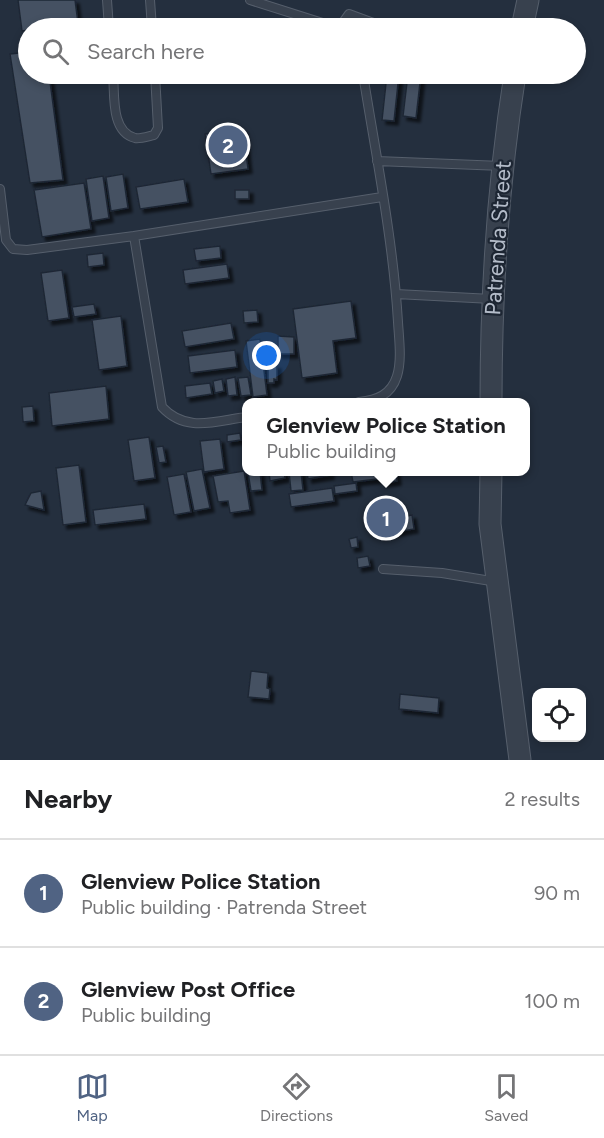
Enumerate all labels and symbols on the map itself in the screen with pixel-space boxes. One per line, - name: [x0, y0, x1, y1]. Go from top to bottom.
- pin: 2: [208, 122, 248, 168]
- street label: Patrenda Street: [479, 160, 517, 316]
- your location: [252, 341, 281, 370]
- pin: 1: [366, 496, 406, 540]

